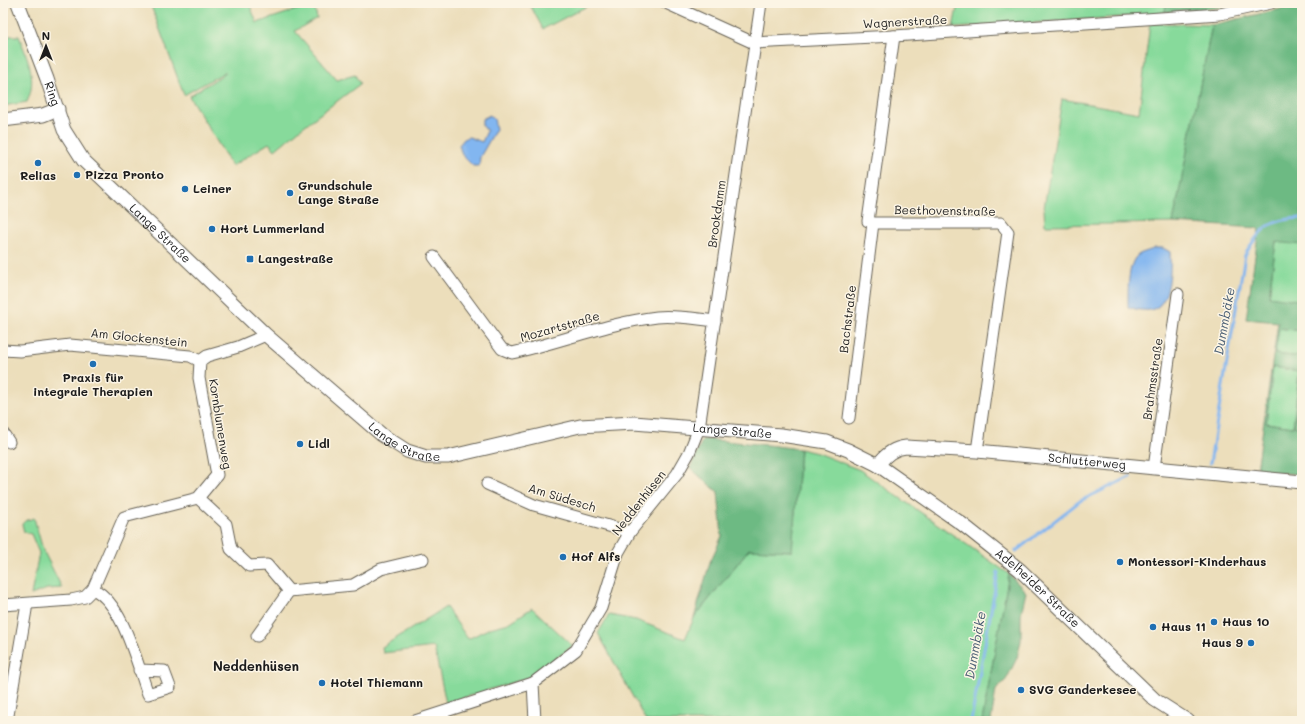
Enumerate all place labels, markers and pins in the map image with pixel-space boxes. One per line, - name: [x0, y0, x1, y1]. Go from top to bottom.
- marker: Relias: [33, 158, 43, 168]
- place label: Pizza Pronto: [85, 166, 164, 182]
- place label: Relias: [20, 167, 56, 183]
- marker: Pizza Pronto: [72, 170, 82, 180]
- place label: Grundschule Lange Straße: [298, 177, 379, 207]
- place label: Leiner: [193, 180, 231, 196]
- marker: Leiner: [180, 184, 190, 194]
- marker: Grundschule Lange Straße: [285, 188, 295, 198]
- place label: Hort Lummerland: [220, 220, 325, 236]
- marker: Hort Lummerland: [207, 224, 217, 234]
- place label: Langestraße: [258, 250, 333, 266]
- marker: Langestraße: [245, 254, 255, 264]
- marker: Praxis für integrale Therapien: [88, 359, 98, 369]
- place label: Praxis für integrale Therapien: [33, 369, 153, 399]
- place label: Lidl: [308, 435, 330, 451]
- marker: Lidl: [295, 439, 305, 449]
- place label: Hof Alfs: [571, 548, 620, 564]
- marker: Hof Alfs: [558, 552, 568, 562]
- place label: Montessori-Kinderhaus: [1128, 553, 1266, 569]
- marker: Montessori-Kinderhaus: [1115, 557, 1125, 567]
- place label: Haus 10: [1222, 613, 1270, 629]
- marker: Haus 10: [1209, 617, 1219, 627]
- place label: Haus 11: [1161, 618, 1206, 634]
- marker: Haus 11: [1148, 622, 1158, 632]
- place label: Haus 9: [1202, 634, 1243, 650]
- marker: Haus 9: [1246, 638, 1256, 648]
- place label: Hotel Thiemann: [330, 674, 423, 690]
- marker: Hotel Thiemann: [317, 678, 327, 688]
- place label: SVG Ganderkesee: [1029, 681, 1137, 697]
- marker: SVG Ganderkesee: [1016, 685, 1026, 695]

